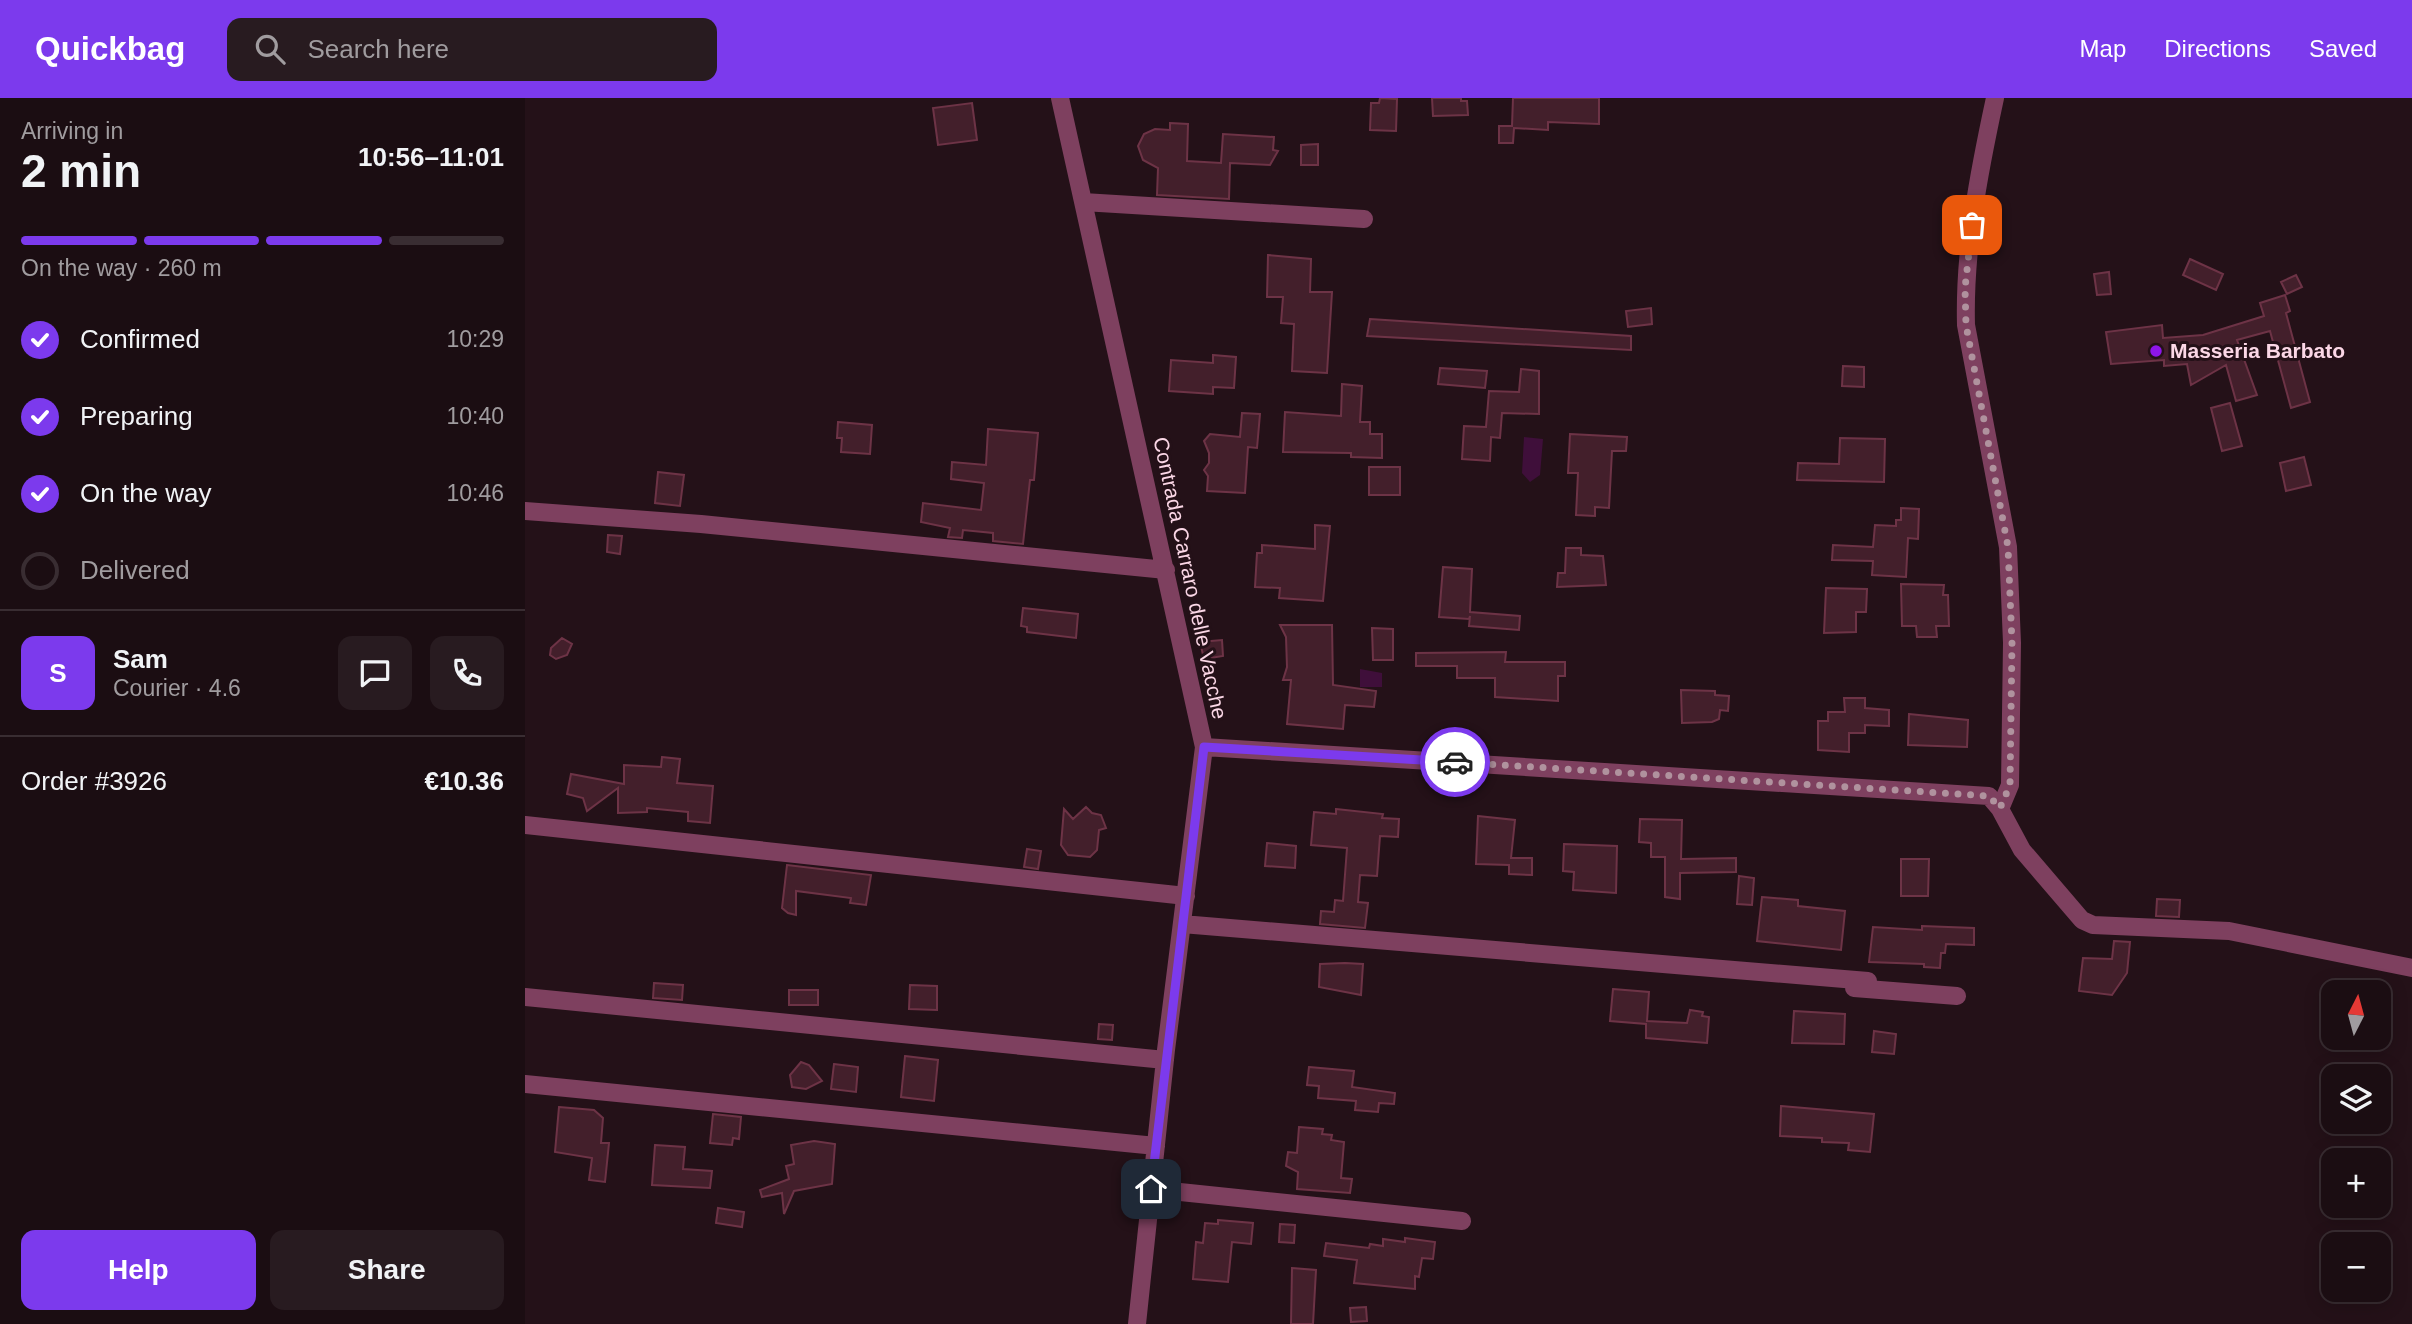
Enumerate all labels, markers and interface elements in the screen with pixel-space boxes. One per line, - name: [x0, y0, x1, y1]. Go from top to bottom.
- search box: [227, 18, 717, 81]
- text: Quickbag: [35, 30, 185, 67]
- icon: search: [251, 30, 289, 68]
- text: Search here: [307, 34, 449, 64]
- text: Map: [2080, 35, 2126, 62]
- text: Directions: [2164, 35, 2271, 62]
- text: Saved: [2309, 35, 2377, 62]
- text: Arriving in: [21, 118, 123, 144]
- text: 10:56–11:01: [358, 142, 504, 172]
- text: 2 min: [21, 145, 141, 197]
- pin: [1942, 195, 2002, 255]
- icon: bag: [1953, 206, 1991, 244]
- text: On the way · 260 m: [21, 255, 222, 281]
- icon: check: [21, 321, 59, 359]
- text: Confirmed: [80, 324, 200, 354]
- text: 10:29: [446, 326, 504, 352]
- place label: Masseria Barbato: [2170, 339, 2345, 362]
- marker: Masseria Barbato: [2148, 343, 2164, 359]
- icon: check: [21, 398, 59, 436]
- text: Preparing: [80, 401, 193, 431]
- text: 10:40: [446, 403, 504, 429]
- street label: Contrada Carraro delle Vacche: [1149, 435, 1232, 721]
- icon: check: [21, 475, 59, 513]
- text: On the way: [80, 478, 212, 508]
- text: 10:46: [446, 480, 504, 506]
- text: Delivered: [80, 555, 190, 585]
- button: chat: [338, 636, 412, 710]
- button: phone: [430, 636, 504, 710]
- text: Sam: [113, 644, 168, 674]
- text: S: [49, 658, 67, 688]
- text: Courier · 4.6: [113, 675, 241, 701]
- courier: [1420, 727, 1490, 797]
- icon: car: [1436, 743, 1474, 781]
- text: Order #3926: [21, 766, 167, 796]
- text: €10.36: [424, 766, 504, 796]
- north arrow: [2321, 980, 2391, 1050]
- map controls: [2321, 980, 2391, 1302]
- button: layers: [2321, 1064, 2391, 1134]
- button: +: [2321, 1148, 2391, 1218]
- pin: [1121, 1159, 1181, 1219]
- icon: home: [1132, 1170, 1170, 1208]
- button: Help: [21, 1230, 256, 1310]
- button: Share: [270, 1230, 504, 1310]
- button: −: [2321, 1232, 2391, 1302]

